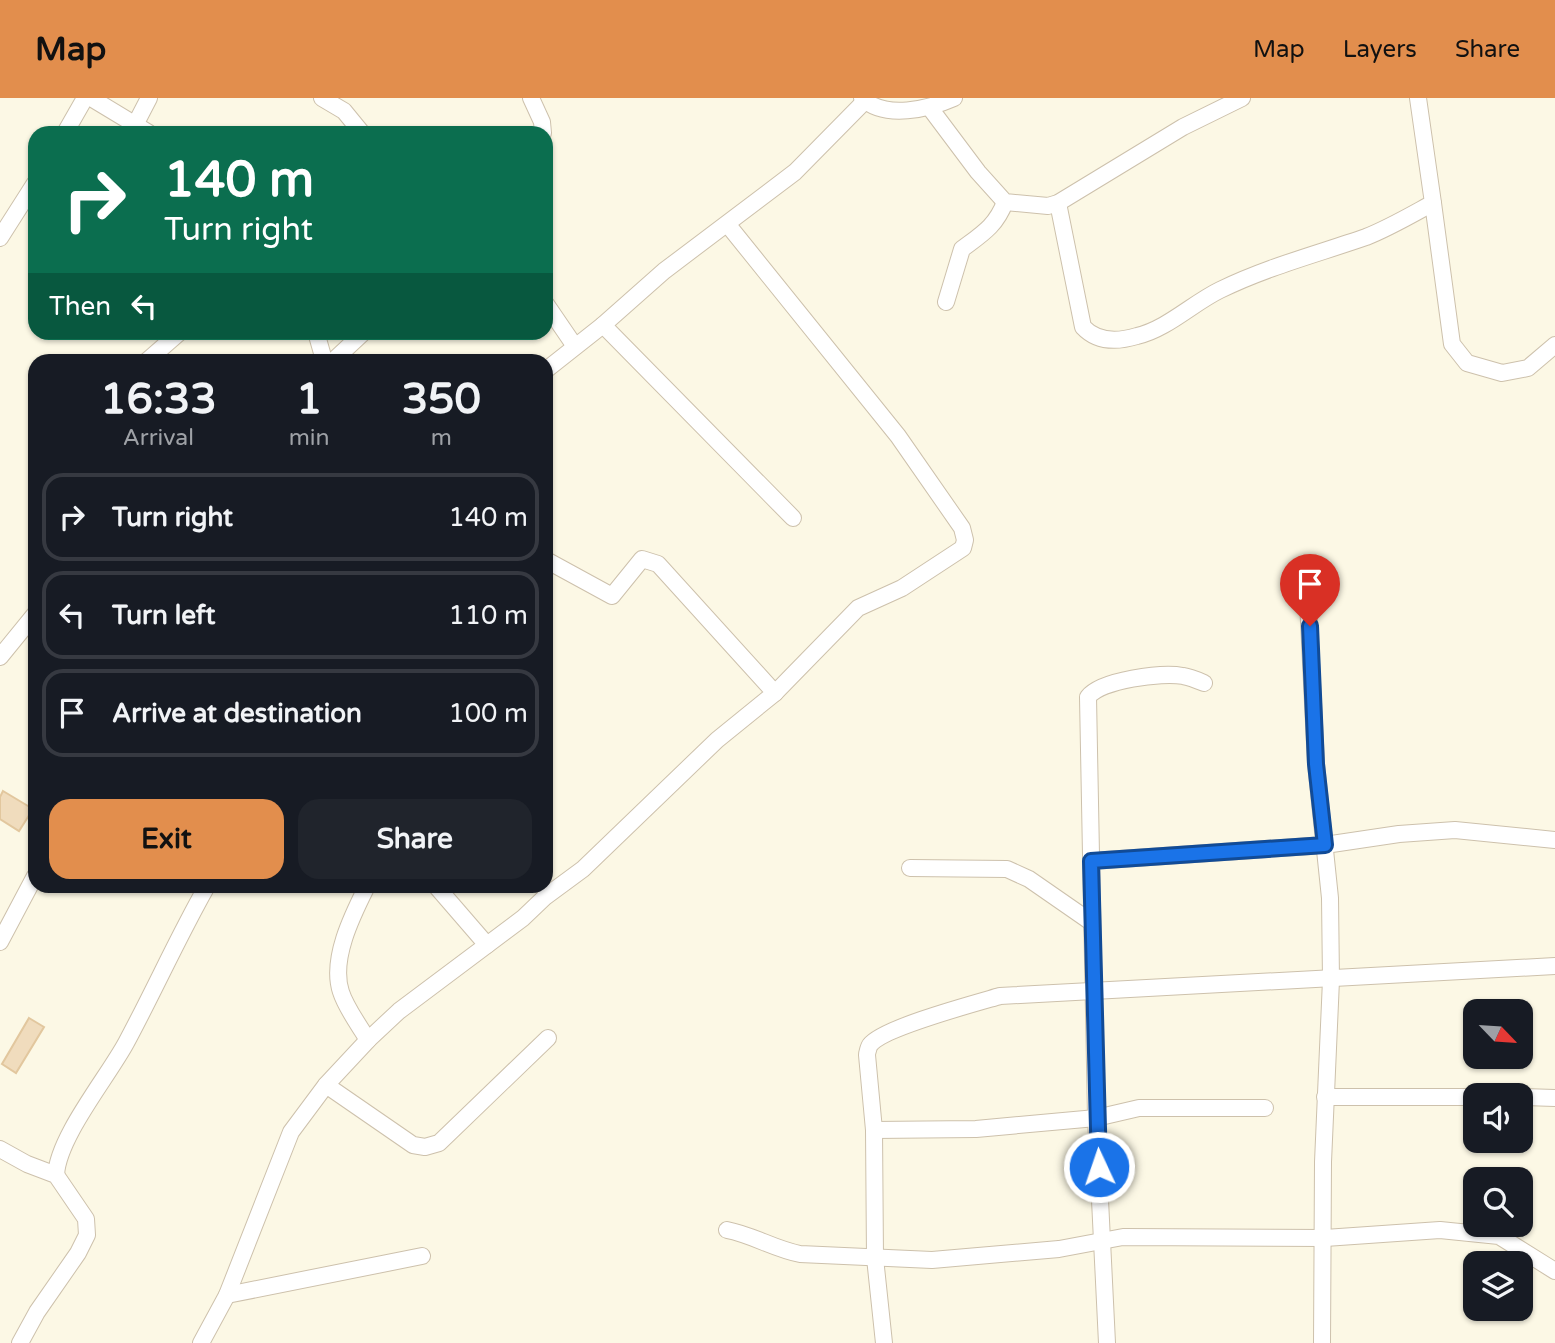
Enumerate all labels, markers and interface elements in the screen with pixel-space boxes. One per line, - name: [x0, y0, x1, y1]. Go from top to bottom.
- text: Map: [35, 30, 106, 69]
- text: Map: [1253, 35, 1305, 64]
- text: Layers: [1343, 35, 1417, 64]
- text: Share: [1455, 35, 1520, 64]
- text: 140 m: [164, 151, 314, 210]
- icon: right: [49, 154, 140, 245]
- text: Turn right: [164, 211, 313, 249]
- icon: left: [125, 287, 163, 325]
- text: Then: [49, 291, 111, 322]
- text: 16:33: [100, 374, 217, 425]
- text: 1: [296, 374, 322, 425]
- text: 350: [402, 374, 481, 425]
- text: Arrival: [123, 424, 194, 452]
- text: min: [289, 424, 330, 452]
- text: m: [431, 424, 452, 452]
- icon: right: [53, 498, 91, 536]
- text: Turn right: [112, 502, 233, 533]
- text: 140 m: [448, 502, 528, 533]
- pin: [1280, 554, 1340, 626]
- icon: arrive: [1291, 565, 1329, 603]
- icon: left: [53, 596, 91, 634]
- text: Turn left: [112, 600, 215, 631]
- text: 110 m: [448, 600, 528, 631]
- icon: arrive: [53, 694, 91, 732]
- text: Arrive at destination: [112, 698, 362, 729]
- text: 100 m: [448, 698, 528, 729]
- button: Exit: [49, 799, 284, 879]
- button: Share: [298, 799, 532, 879]
- north arrow: [1463, 999, 1533, 1069]
- map controls: [1463, 999, 1533, 1321]
- button: sound: [1463, 1083, 1533, 1153]
- position arrow: [1062, 1130, 1136, 1204]
- button: search: [1463, 1167, 1533, 1237]
- button: layers: [1463, 1251, 1533, 1321]

